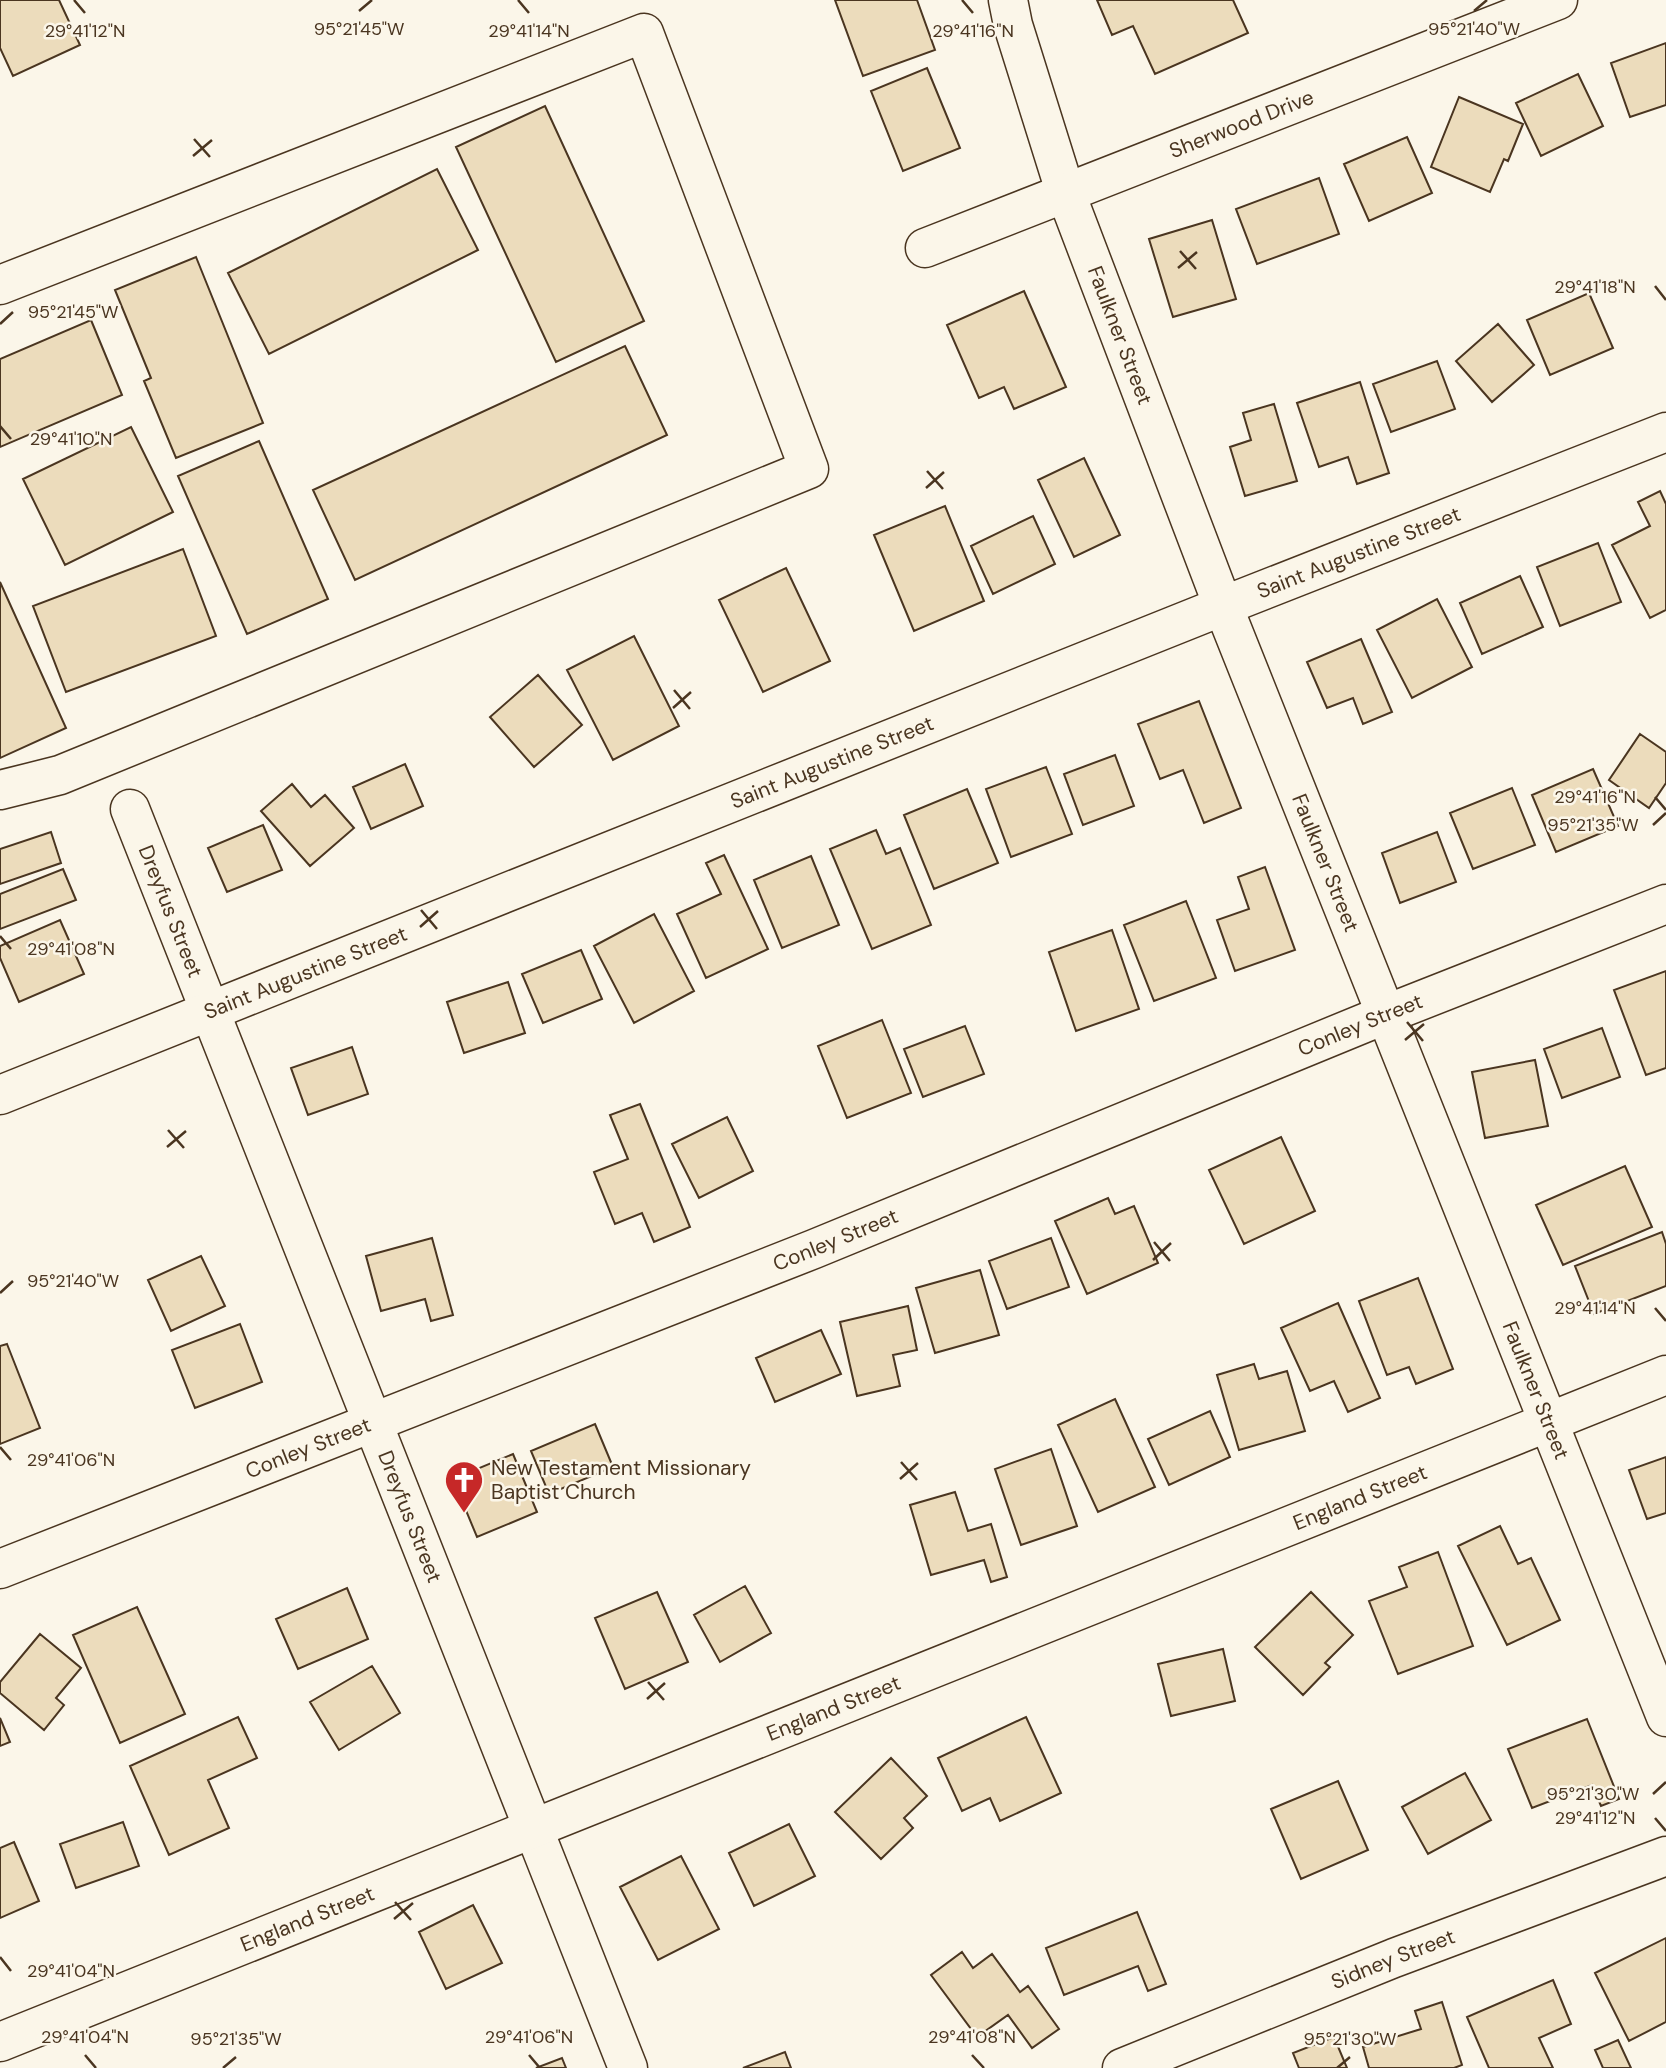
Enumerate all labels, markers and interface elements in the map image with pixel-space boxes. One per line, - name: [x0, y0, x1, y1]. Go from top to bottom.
- text: 95°21'45"W: [314, 17, 404, 41]
- text: 95°21'40"W: [1428, 17, 1520, 41]
- text: 29°41'12"N: [45, 19, 125, 43]
- text: 29°41'14"N: [488, 19, 570, 43]
- text: 29°41'16"N: [932, 19, 1014, 43]
- street label: Sherwood Drive: [1165, 83, 1318, 165]
- street label: Faulkner Street: [1081, 262, 1159, 409]
- text: 29°41'18"N: [1554, 275, 1636, 299]
- text: 95°21'45"W: [28, 300, 118, 324]
- text: 29°41'10"N: [30, 427, 112, 451]
- street label: Saint Augustine Street: [1253, 500, 1465, 605]
- street label: Saint Augustine Street: [726, 709, 938, 816]
- text: 29°41'16"N: [1554, 785, 1636, 809]
- street label: Faulkner Street: [1285, 790, 1365, 936]
- text: 95°21'35"W: [1547, 813, 1639, 837]
- street label: Dreyfus Street: [132, 841, 209, 981]
- street label: Saint Augustine Street: [200, 920, 411, 1026]
- text: 29°41'08"N: [27, 937, 115, 961]
- street label: Conley Street: [1293, 987, 1427, 1063]
- street label: Conley Street: [769, 1202, 902, 1278]
- text: 95°21'40"W: [27, 1269, 119, 1293]
- text: 29°41'14"N: [1554, 1296, 1636, 1320]
- street label: Faulkner Street: [1496, 1317, 1576, 1464]
- street label: Conley Street: [241, 1411, 375, 1485]
- street label: Dreyfus Street: [371, 1446, 449, 1587]
- text: 29°41'06"N: [27, 1448, 115, 1472]
- place label: New Testament Missionary Baptist Church: [491, 1454, 751, 1506]
- street label: England Street: [1289, 1458, 1431, 1537]
- church icon: New Testament Missionary Baptist Church: [443, 1459, 485, 1514]
- street label: England Street: [762, 1669, 905, 1748]
- text: 95°21'30"W: [1547, 1782, 1639, 1806]
- text: 29°41'12"N: [1555, 1806, 1635, 1830]
- street label: England Street: [236, 1880, 378, 1958]
- street label: Sidney Street: [1327, 1922, 1459, 1996]
- text: 29°41'04"N: [27, 1959, 115, 1983]
- text: 29°41'04"N: [41, 2025, 129, 2049]
- text: 29°41'06"N: [485, 2025, 573, 2049]
- text: 29°41'08"N: [928, 2025, 1016, 2049]
- text: 95°21'35"W: [190, 2027, 282, 2051]
- text: 95°21'30"W: [1304, 2027, 1396, 2051]

